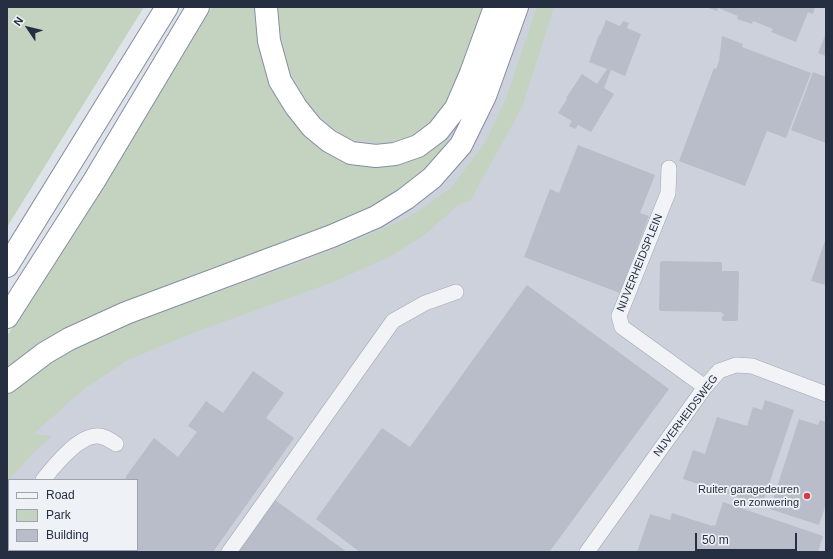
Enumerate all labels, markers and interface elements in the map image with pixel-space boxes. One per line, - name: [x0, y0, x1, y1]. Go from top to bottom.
- north arrow: [8, 8, 48, 48]
- text: N: [11, 14, 25, 28]
- street label: NIJVERHEIDSPLEIN: [614, 212, 666, 314]
- street label: NIJVERHEIDSWEG: [651, 372, 721, 460]
- legend: [8, 479, 138, 551]
- place label: Ruiter garagedeuren en zonwering: [698, 483, 799, 509]
- text: Road: [46, 488, 75, 502]
- marker: Ruiter garagedeuren en zonwering: [802, 491, 812, 501]
- text: Park: [46, 508, 71, 522]
- scale bar: [697, 525, 799, 551]
- text: Building: [46, 528, 89, 542]
- text: 50 m: [702, 533, 729, 547]

